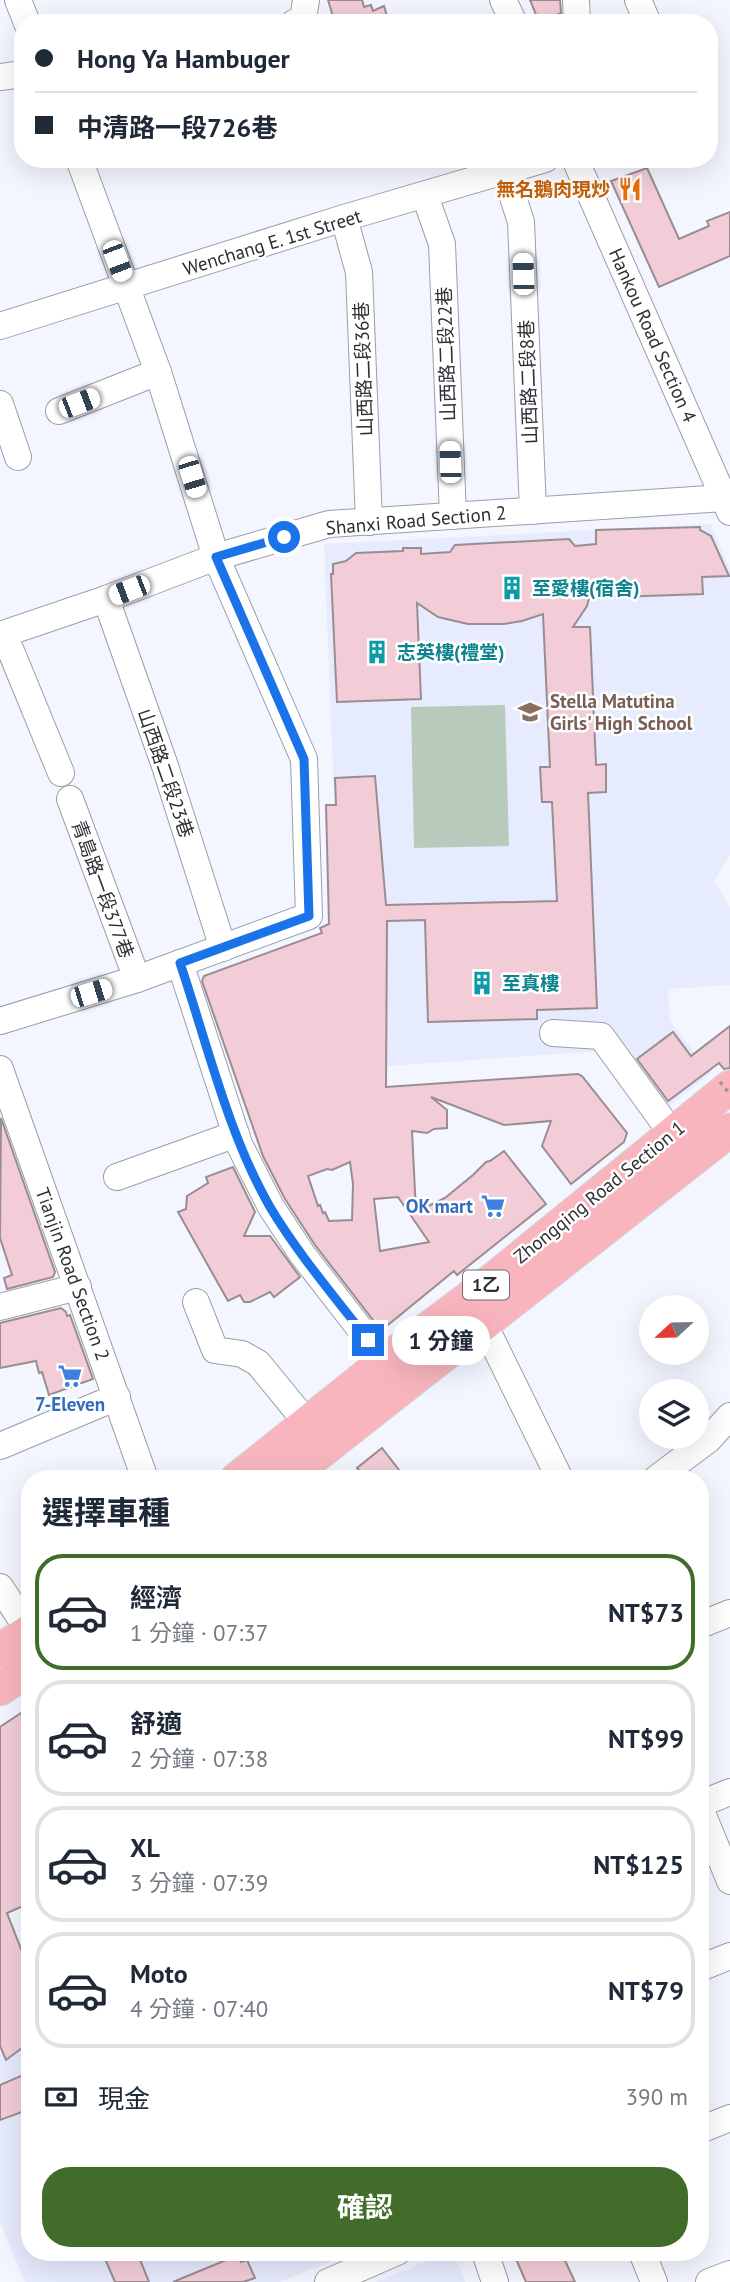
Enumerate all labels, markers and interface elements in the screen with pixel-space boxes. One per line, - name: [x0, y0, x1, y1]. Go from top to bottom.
- text: Hong Ya Hambuger: [77, 42, 290, 75]
- text: 中清路一段726巷: [77, 111, 277, 144]
- restaurant icon: 無名鵝肉現炒: [616, 175, 644, 203]
- place label: 無名鵝肉現炒: [496, 177, 610, 201]
- street label: Wenchang E. 1st Street: [180, 203, 365, 281]
- car: [100, 238, 135, 284]
- street label: Hankou Road Section 4: [604, 244, 702, 426]
- car: [512, 253, 535, 295]
- street label: 山西路二段22巷: [432, 286, 460, 422]
- street label: 山西路二段36巷: [349, 301, 377, 437]
- street label: 山西路二段8巷: [514, 319, 542, 445]
- car: [56, 386, 103, 420]
- car: [439, 441, 462, 483]
- car: [176, 454, 209, 500]
- street label: Shanxi Road Section 2: [325, 500, 507, 540]
- route start: [268, 521, 300, 553]
- car: [106, 573, 153, 607]
- building icon: 至愛樓(宿舍): [498, 574, 526, 602]
- place label: 至愛樓(宿舍): [532, 576, 639, 600]
- building icon: 志英樓(禮堂): [363, 638, 391, 666]
- place label: 志英樓(禮堂): [397, 640, 504, 664]
- place label: Stella Matutina Girls' High School: [550, 689, 693, 735]
- school or university icon: Stella Matutina Girls' High School: [516, 698, 544, 726]
- street label: 山西路二段23巷: [133, 705, 199, 841]
- street label: 青島路一段377巷: [67, 817, 139, 961]
- building icon: 至真樓: [468, 969, 496, 997]
- place label: 至真樓: [502, 971, 559, 995]
- car: [68, 977, 115, 1009]
- street label: Zhongqing Road Section 1: [509, 1116, 689, 1268]
- street label: Tianjin Road Section 2: [31, 1184, 115, 1364]
- supermarket icon: OK mart: [479, 1192, 507, 1220]
- place label: OK mart: [406, 1194, 473, 1218]
- road number: 1乙: [463, 1270, 509, 1300]
- north arrow: [639, 1295, 709, 1365]
- map controls: [639, 1295, 709, 1449]
- callout: 1 分鐘: [392, 1316, 490, 1364]
- route end: [352, 1324, 384, 1356]
- text: 1 分鐘: [409, 1326, 473, 1355]
- supermarket icon: 7-Eleven: [56, 1362, 84, 1390]
- button: layers: [639, 1379, 709, 1449]
- place label: 7-Eleven: [35, 1392, 105, 1416]
- text: 選擇車種: [42, 1491, 170, 1533]
- icon: car: [46, 1581, 109, 1644]
- text: 經濟: [130, 1581, 182, 1614]
- text: NT$73: [608, 1596, 684, 1629]
- text: 1 分鐘 · 07:37: [130, 1618, 268, 1647]
- icon: car: [46, 1707, 109, 1770]
- text: 舒適: [130, 1707, 182, 1740]
- text: NT$99: [608, 1722, 684, 1755]
- text: 2 分鐘 · 07:38: [130, 1744, 268, 1773]
- text: XL: [130, 1831, 160, 1864]
- icon: car: [46, 1833, 109, 1896]
- text: NT$125: [593, 1848, 684, 1881]
- text: 3 分鐘 · 07:39: [130, 1868, 268, 1897]
- text: Moto: [130, 1957, 188, 1990]
- icon: car: [46, 1959, 109, 2022]
- text: NT$79: [608, 1974, 684, 2007]
- text: 4 分鐘 · 07:40: [130, 1994, 268, 2023]
- icon: cash: [42, 2078, 80, 2116]
- text: 現金: [98, 2082, 150, 2115]
- text: 390 m: [626, 2082, 688, 2111]
- button: 確認: [42, 2167, 688, 2247]

